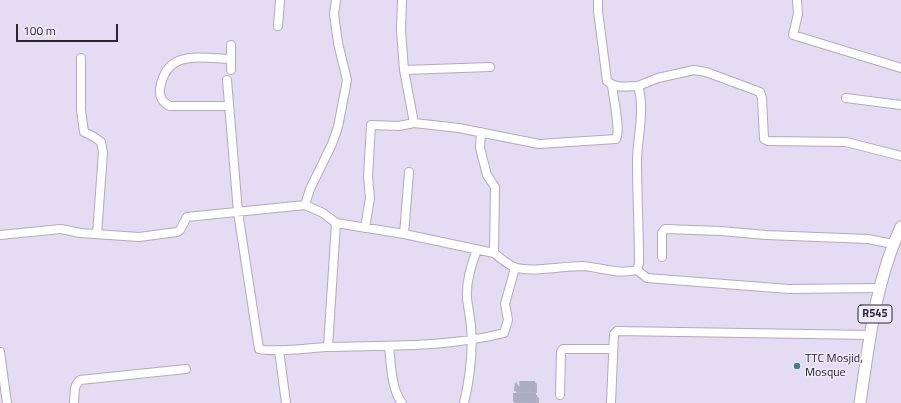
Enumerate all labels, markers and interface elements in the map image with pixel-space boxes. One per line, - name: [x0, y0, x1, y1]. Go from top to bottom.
- scale bar: [18, 16, 120, 42]
- text: 100 m: [23, 21, 56, 40]
- road number: R545: [858, 305, 892, 323]
- place label: TTC Mosjid, Mosque: [805, 352, 863, 380]
- marker: TTC Mosjid, Mosque: [792, 361, 802, 371]

